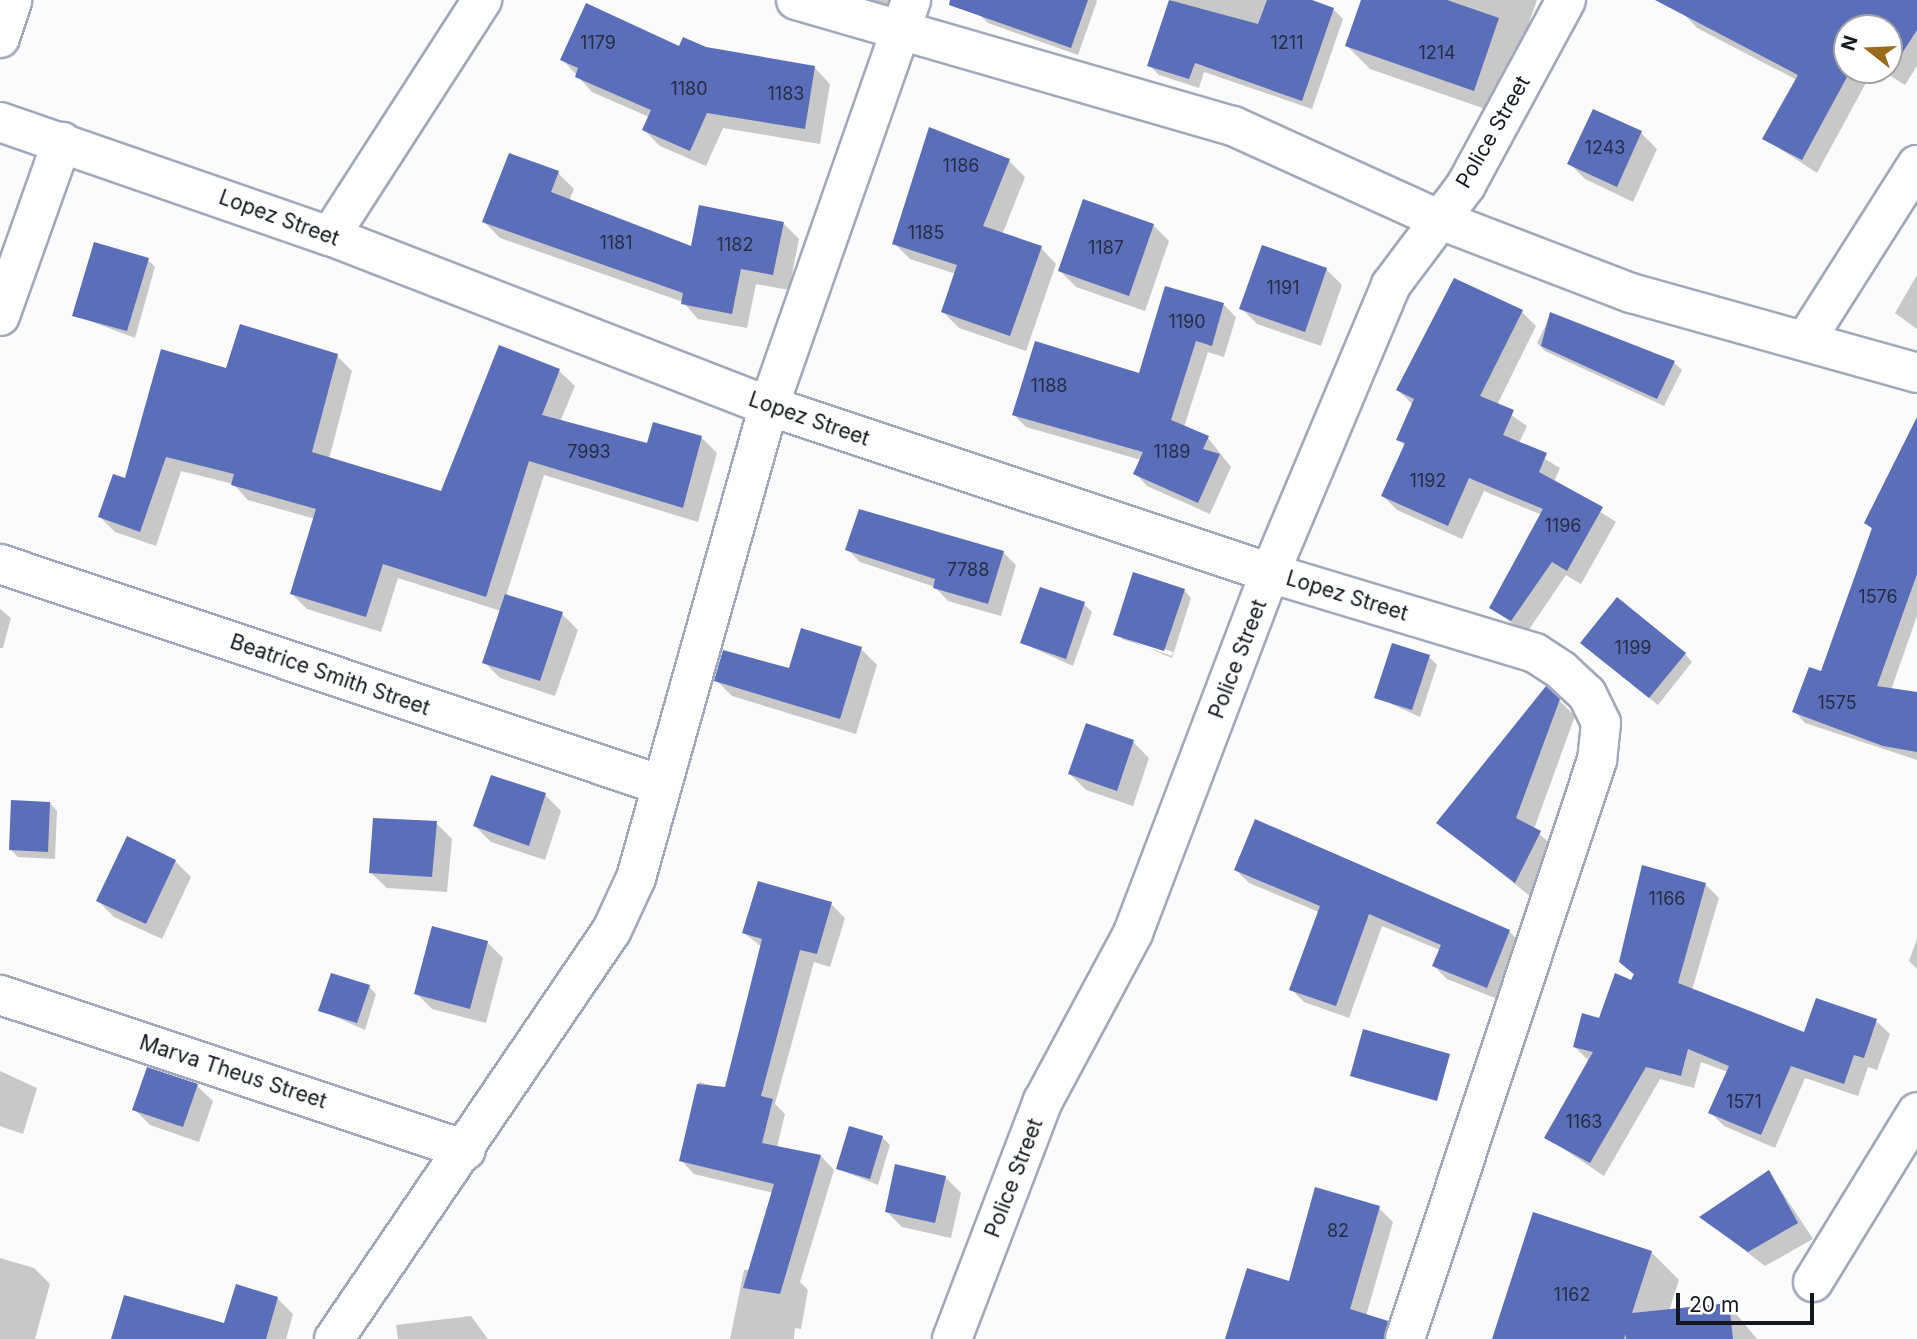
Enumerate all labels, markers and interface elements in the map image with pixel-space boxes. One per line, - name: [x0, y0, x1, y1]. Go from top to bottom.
- north arrow: [1833, 14, 1903, 84]
- house number: 1179: [580, 32, 616, 54]
- house number: 1211: [1271, 32, 1303, 54]
- text: N: [1836, 33, 1863, 53]
- house number: 1214: [1418, 42, 1456, 64]
- street label: Police Street: [1451, 71, 1535, 193]
- house number: 1180: [670, 78, 708, 100]
- house number: 1183: [768, 83, 804, 105]
- house number: 1243: [1585, 137, 1625, 159]
- house number: 1186: [943, 155, 979, 177]
- street label: Lopez Street: [215, 185, 343, 251]
- house number: 1185: [908, 222, 944, 244]
- house number: 1181: [599, 232, 633, 254]
- house number: 1182: [717, 234, 753, 256]
- house number: 1187: [1088, 237, 1124, 259]
- house number: 1191: [1266, 277, 1300, 299]
- house number: 1190: [1168, 311, 1206, 333]
- house number: 1188: [1031, 375, 1067, 397]
- street label: Lopez Street: [745, 387, 873, 451]
- house number: 7993: [567, 441, 611, 463]
- house number: 1189: [1154, 441, 1190, 463]
- house number: 1192: [1410, 470, 1446, 492]
- house number: 1196: [1545, 515, 1581, 537]
- house number: 7788: [947, 559, 989, 581]
- street label: Lopez Street: [1283, 566, 1411, 626]
- house number: 1576: [1858, 586, 1898, 608]
- street label: Police Street: [1204, 596, 1272, 722]
- street label: Beatrice Smith Street: [227, 629, 433, 721]
- house number: 1199: [1615, 637, 1651, 659]
- house number: 1575: [1817, 692, 1857, 714]
- house number: 1166: [1649, 888, 1685, 910]
- street label: Marva Theus Street: [136, 1030, 330, 1114]
- house number: 1571: [1726, 1091, 1762, 1113]
- house number: 1163: [1566, 1111, 1602, 1133]
- street label: Police Street: [980, 1115, 1048, 1241]
- house number: 82: [1327, 1220, 1349, 1242]
- scale bar: [1679, 1280, 1817, 1324]
- house number: 1162: [1554, 1284, 1590, 1306]
- text: 20 m: [1689, 1292, 1739, 1317]

